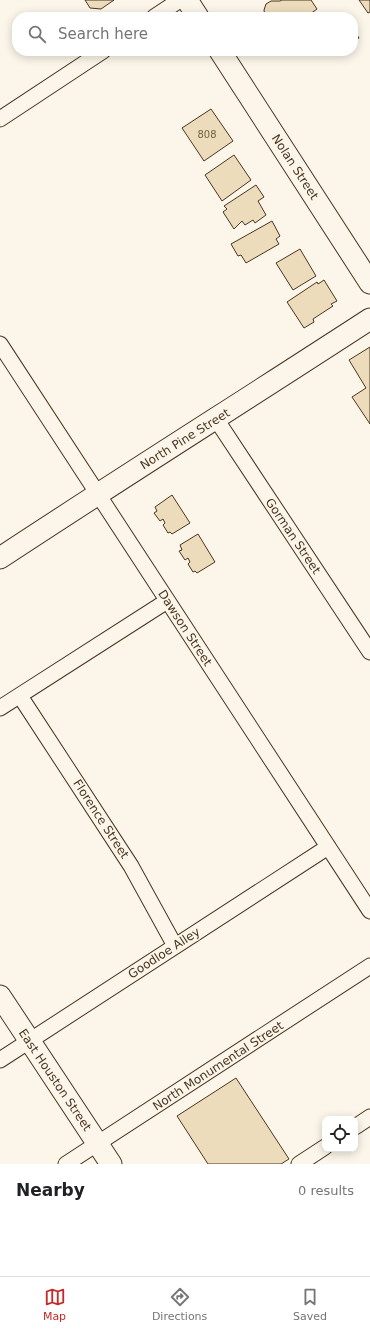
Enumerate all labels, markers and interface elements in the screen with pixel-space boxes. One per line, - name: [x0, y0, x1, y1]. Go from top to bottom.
- search box: [12, 12, 358, 56]
- icon: search: [26, 23, 48, 45]
- text: Search here: [58, 25, 148, 43]
- house number: 808: [197, 129, 217, 140]
- street label: Nolan Street: [269, 132, 321, 202]
- street label: North Pine Street: [138, 406, 233, 472]
- street label: Gorman Street: [263, 495, 324, 577]
- street label: Dawson Street: [155, 587, 215, 669]
- street label: Florence Street: [70, 777, 132, 861]
- street label: Goodloe Alley: [125, 925, 203, 981]
- street label: North Monumental Street: [150, 1018, 286, 1113]
- street label: East Houston Street: [16, 1026, 94, 1134]
- map controls: [322, 1116, 358, 1152]
- button: locate: [322, 1116, 358, 1152]
- text: Nearby: [16, 1180, 85, 1200]
- text: 0 results: [298, 1183, 354, 1198]
- tab: Map: [43, 1286, 66, 1323]
- tab: Directions: [152, 1286, 207, 1323]
- tab: Saved: [293, 1286, 327, 1323]

